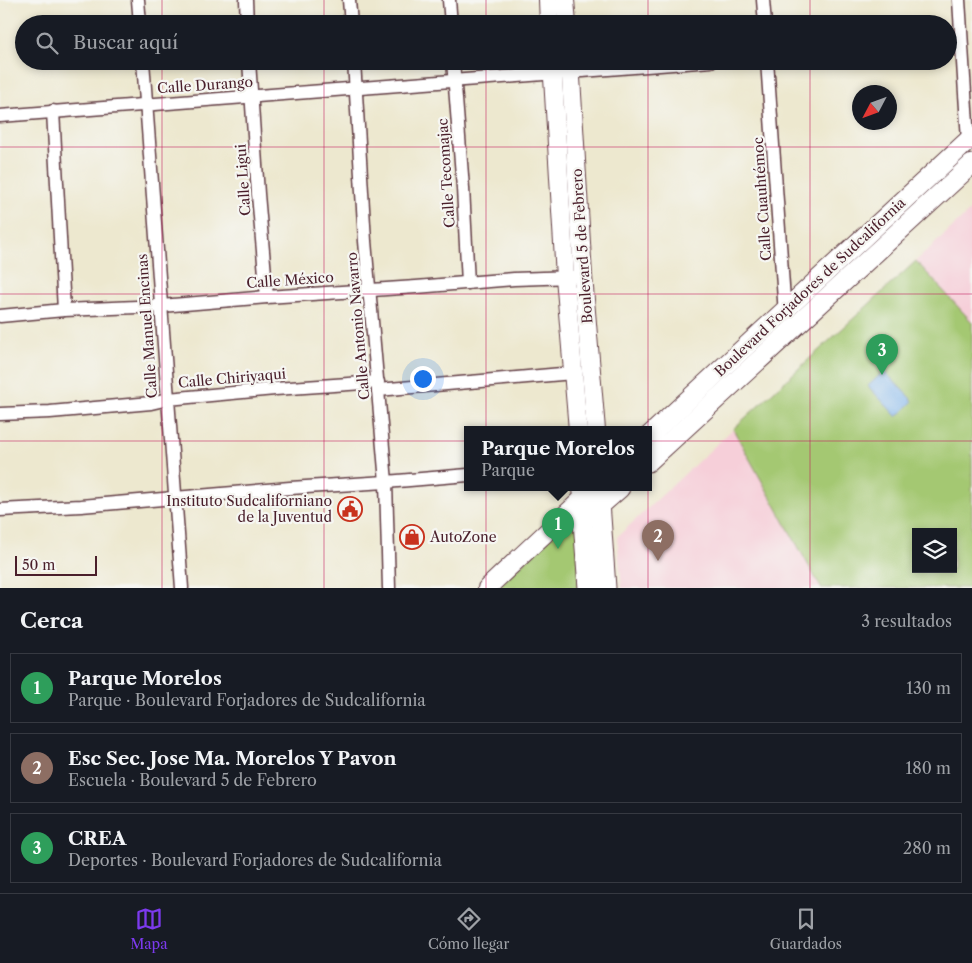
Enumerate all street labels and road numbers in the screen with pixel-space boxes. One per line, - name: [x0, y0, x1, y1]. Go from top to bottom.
- street label: Calle Durango: [157, 73, 253, 97]
- street label: Calle Tecomajac: [433, 118, 459, 228]
- street label: Calle Cuauhtémoc: [749, 137, 775, 261]
- street label: Calle Ligui: [232, 144, 254, 216]
- street label: Boulevard 5 de Febrero: [568, 168, 596, 324]
- street label: Boulevard Forjadores de Sudcalifornia: [711, 193, 910, 380]
- street label: Calle Antonio Navarro: [343, 251, 373, 401]
- street label: Calle Manuel Encinas: [133, 253, 161, 399]
- street label: Calle México: [246, 268, 334, 292]
- street label: Calle Chiriyaqui: [177, 364, 287, 392]

